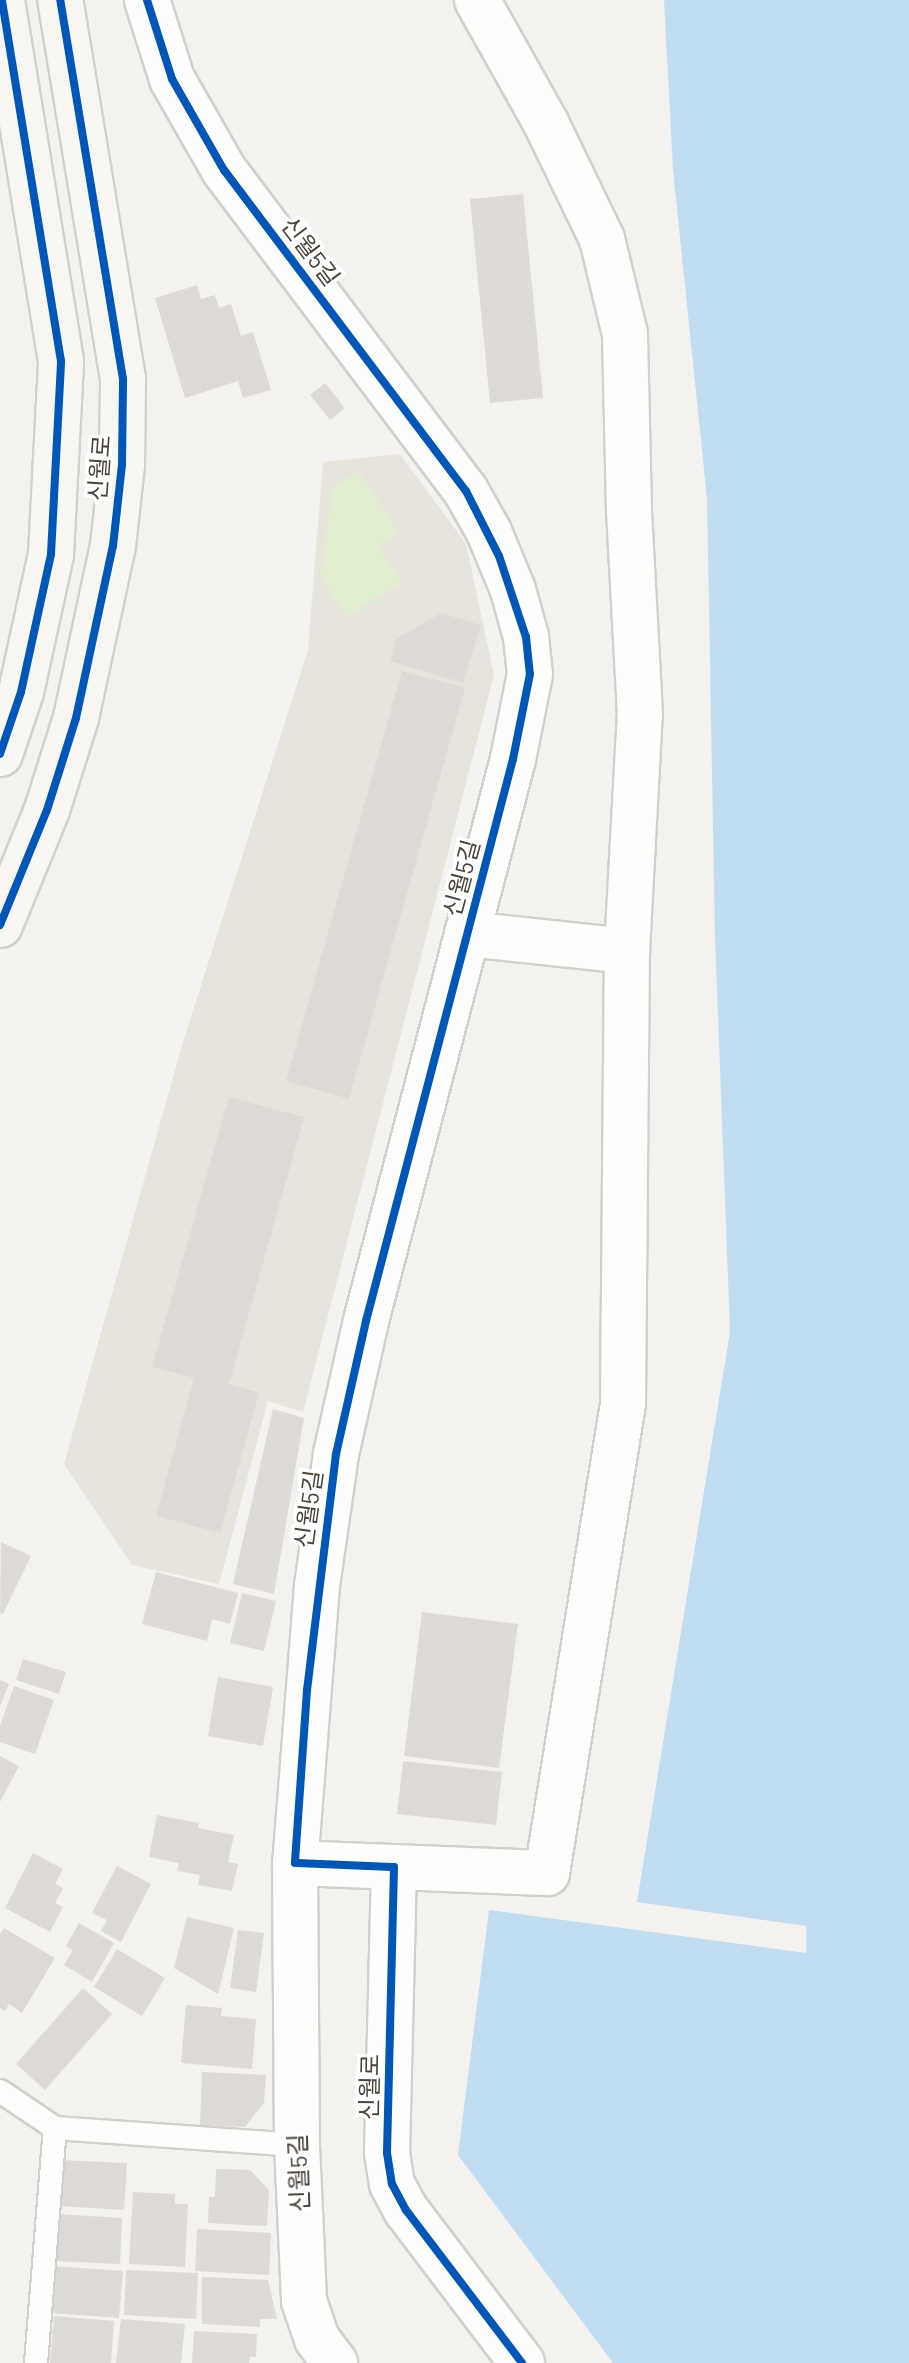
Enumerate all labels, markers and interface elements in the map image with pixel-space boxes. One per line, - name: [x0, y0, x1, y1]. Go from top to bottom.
- street label: 신월5길: [276, 211, 346, 291]
- street label: 신월로: [82, 434, 116, 502]
- street label: 신월5길: [437, 836, 485, 920]
- street label: 신월5길: [288, 1468, 328, 1550]
- street label: 신월로: [354, 2054, 384, 2120]
- street label: 신월5길: [282, 2133, 314, 2213]

